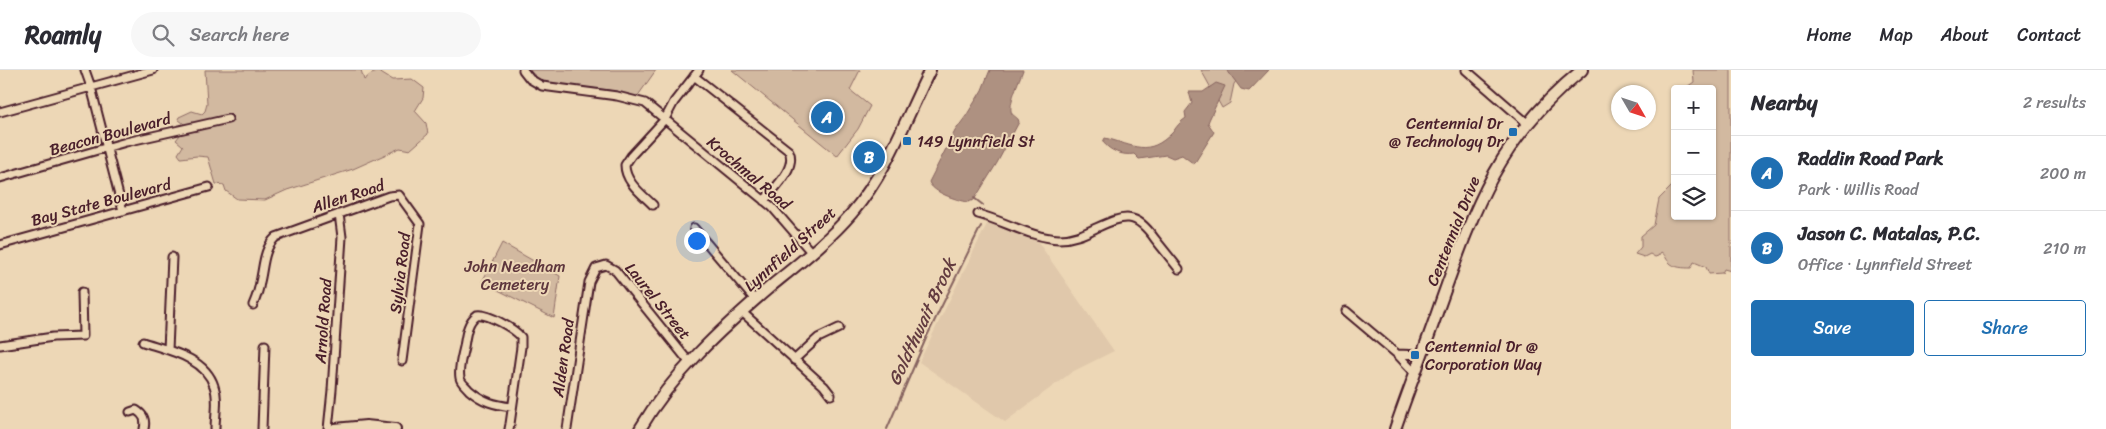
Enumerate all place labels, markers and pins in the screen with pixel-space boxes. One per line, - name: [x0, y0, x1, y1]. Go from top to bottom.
- pin: A: [811, 98, 843, 136]
- place label: Centennial Dr @ Technology Dr: [1389, 109, 1504, 156]
- marker: Centennial Dr @ Technology Dr: [1507, 126, 1519, 138]
- place label: 149 Lynnfield St: [917, 127, 1035, 156]
- marker: 149 Lynnfield St: [901, 135, 913, 147]
- pin: B: [853, 138, 885, 176]
- place label: Centennial Dr @ Corporation Way: [1425, 332, 1543, 379]
- marker: Centennial Dr @ Corporation Way: [1409, 349, 1421, 361]

